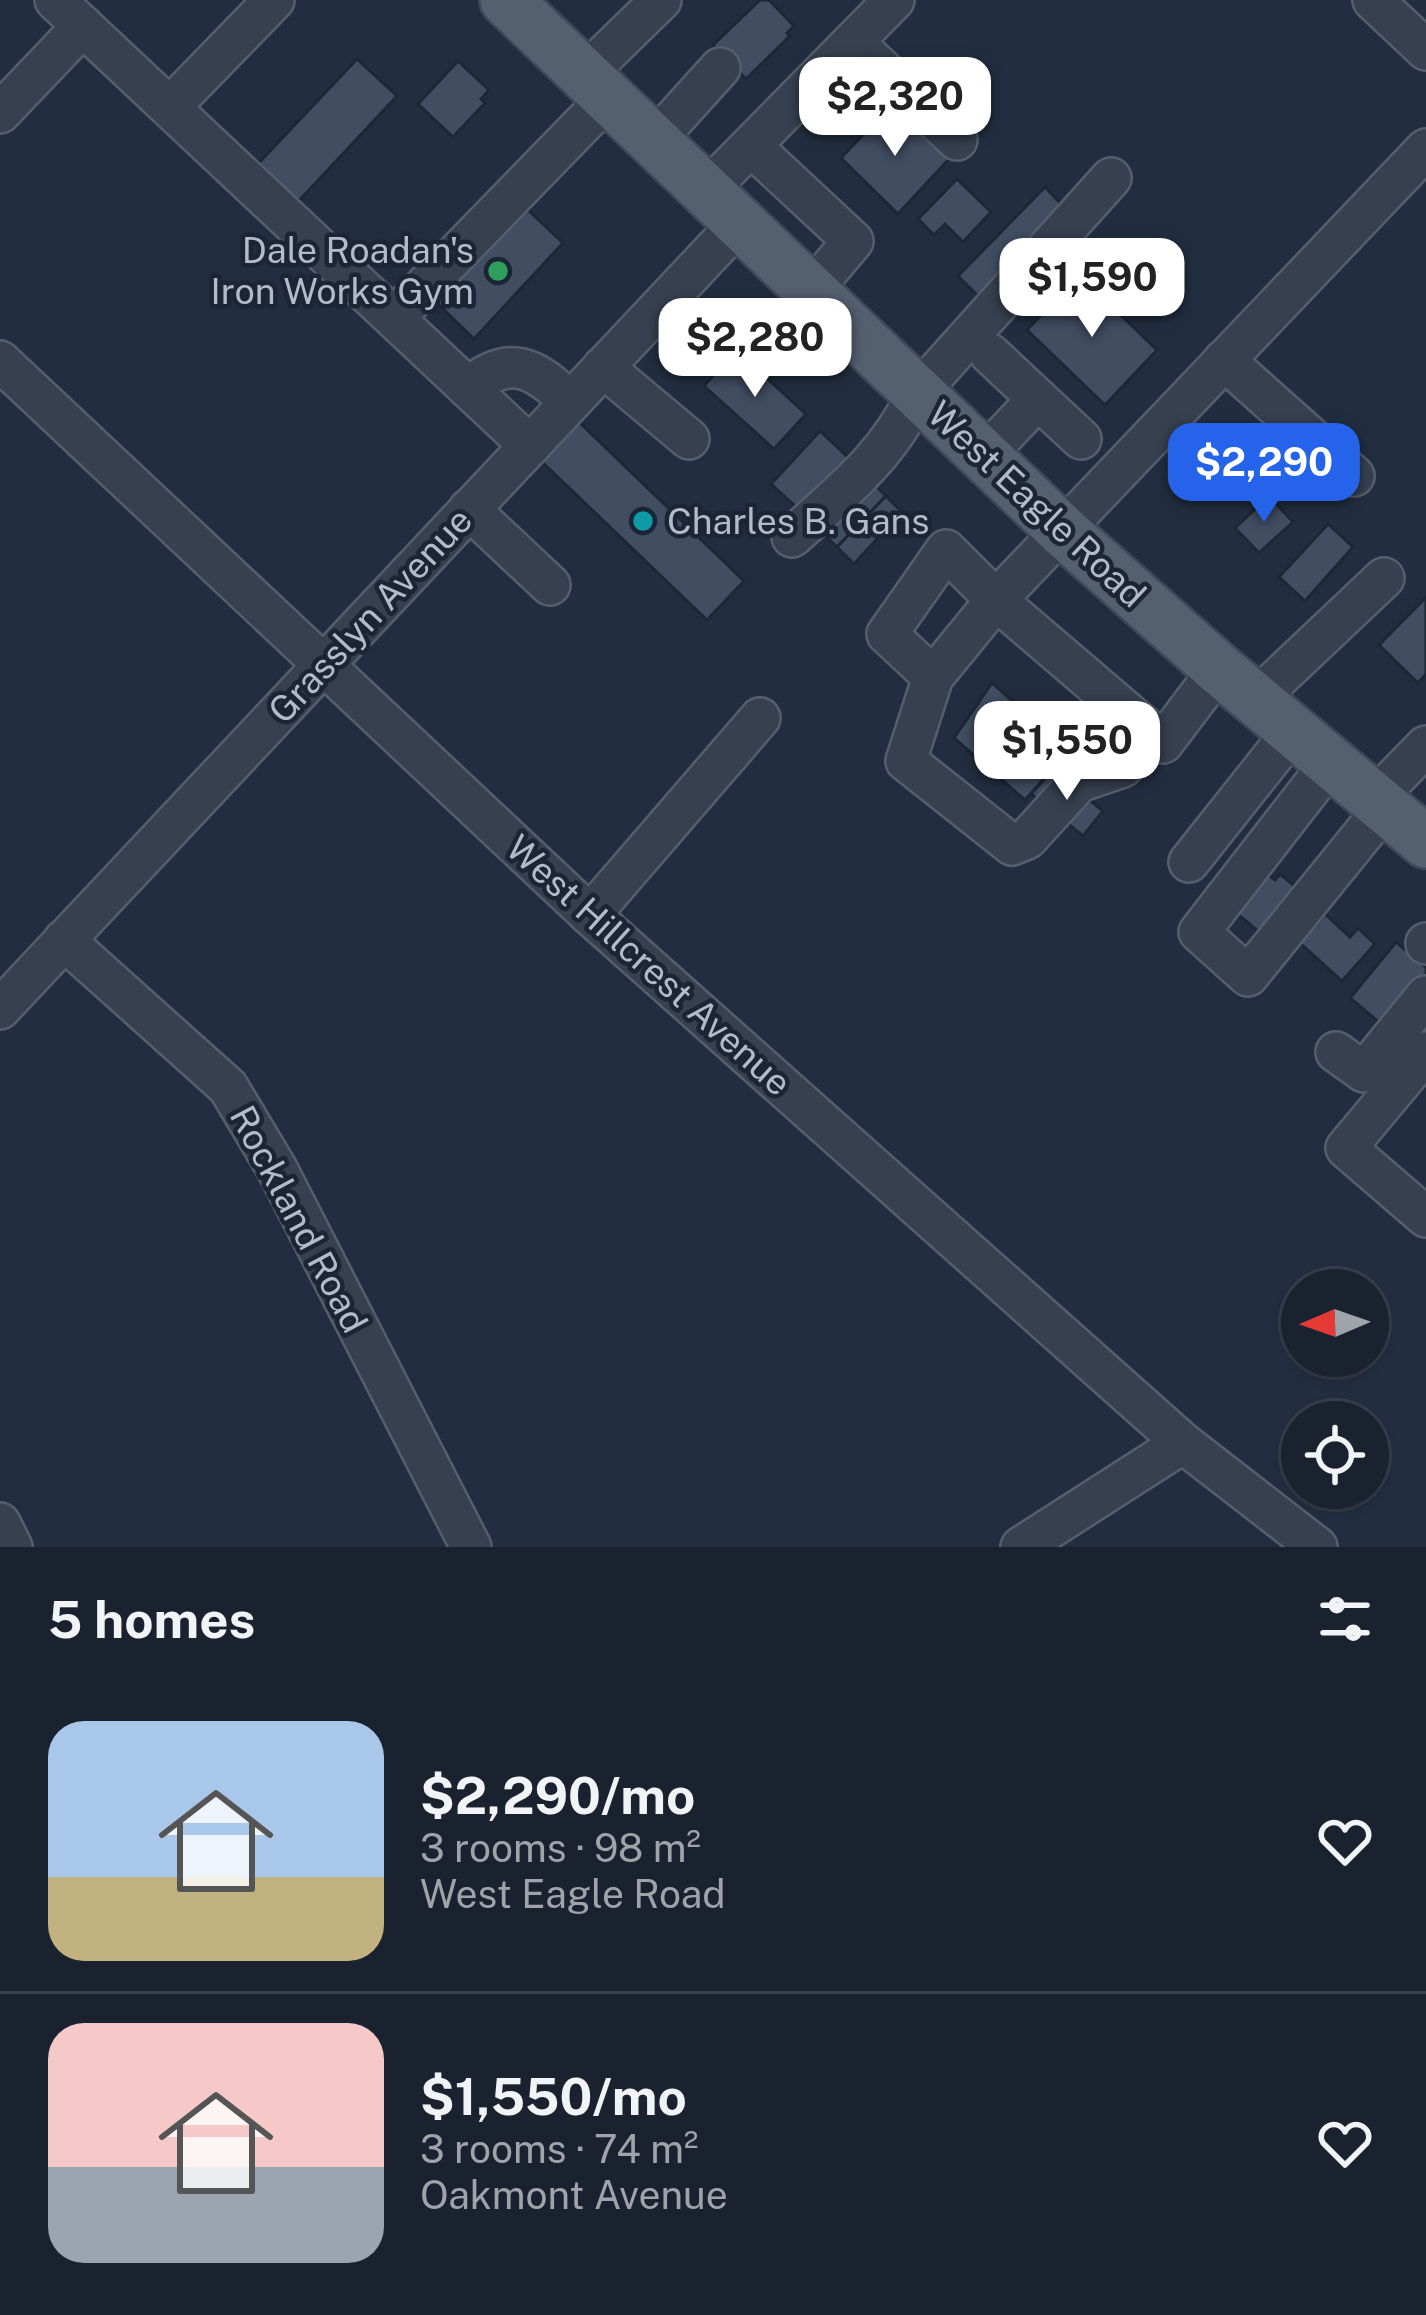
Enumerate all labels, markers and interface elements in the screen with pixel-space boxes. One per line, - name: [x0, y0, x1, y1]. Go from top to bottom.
- pin: $2,320: [797, 57, 993, 159]
- text: $2,320: [826, 73, 964, 119]
- place label: Dale Roadan's Iron Works Gym: [210, 229, 474, 312]
- pin: $1,590: [994, 238, 1190, 340]
- text: $1,590: [1026, 254, 1158, 300]
- marker: Dale Roadan's Iron Works Gym: [485, 258, 511, 284]
- pin: $2,280: [657, 298, 853, 400]
- text: $2,280: [686, 314, 824, 360]
- street label: West Eagle Road: [920, 392, 1154, 616]
- pin: $2,290: [1166, 423, 1362, 525]
- text: $2,290: [1195, 439, 1333, 485]
- street label: Grasslyn Avenue: [260, 499, 480, 731]
- place label: Charles B. Gans: [667, 500, 929, 542]
- marker: Charles B. Gans: [630, 508, 656, 534]
- pin: $1,550: [969, 701, 1165, 803]
- text: $1,550: [1001, 717, 1133, 763]
- street label: West Hillcrest Avenue: [498, 826, 800, 1104]
- street label: Rockland Road: [222, 1099, 376, 1339]
- north arrow: [1281, 1269, 1389, 1377]
- map controls: [1281, 1269, 1389, 1509]
- button: locate: [1281, 1401, 1389, 1509]
- icon: filters: [1312, 1586, 1378, 1652]
- text: 5 homes: [48, 1590, 255, 1649]
- text: $2,290/mo: [420, 1766, 695, 1825]
- icon: home: [144, 1769, 288, 1913]
- icon: heart: [1312, 1808, 1378, 1874]
- text: 3 rooms · 98 m²: [420, 1825, 701, 1871]
- text: West Eagle Road: [420, 1871, 726, 1917]
- text: $1,550/mo: [420, 2067, 687, 2126]
- icon: home: [144, 2071, 288, 2215]
- icon: heart: [1312, 2110, 1378, 2176]
- text: 3 rooms · 74 m²: [420, 2126, 698, 2172]
- text: Oakmont Avenue: [420, 2172, 728, 2218]

